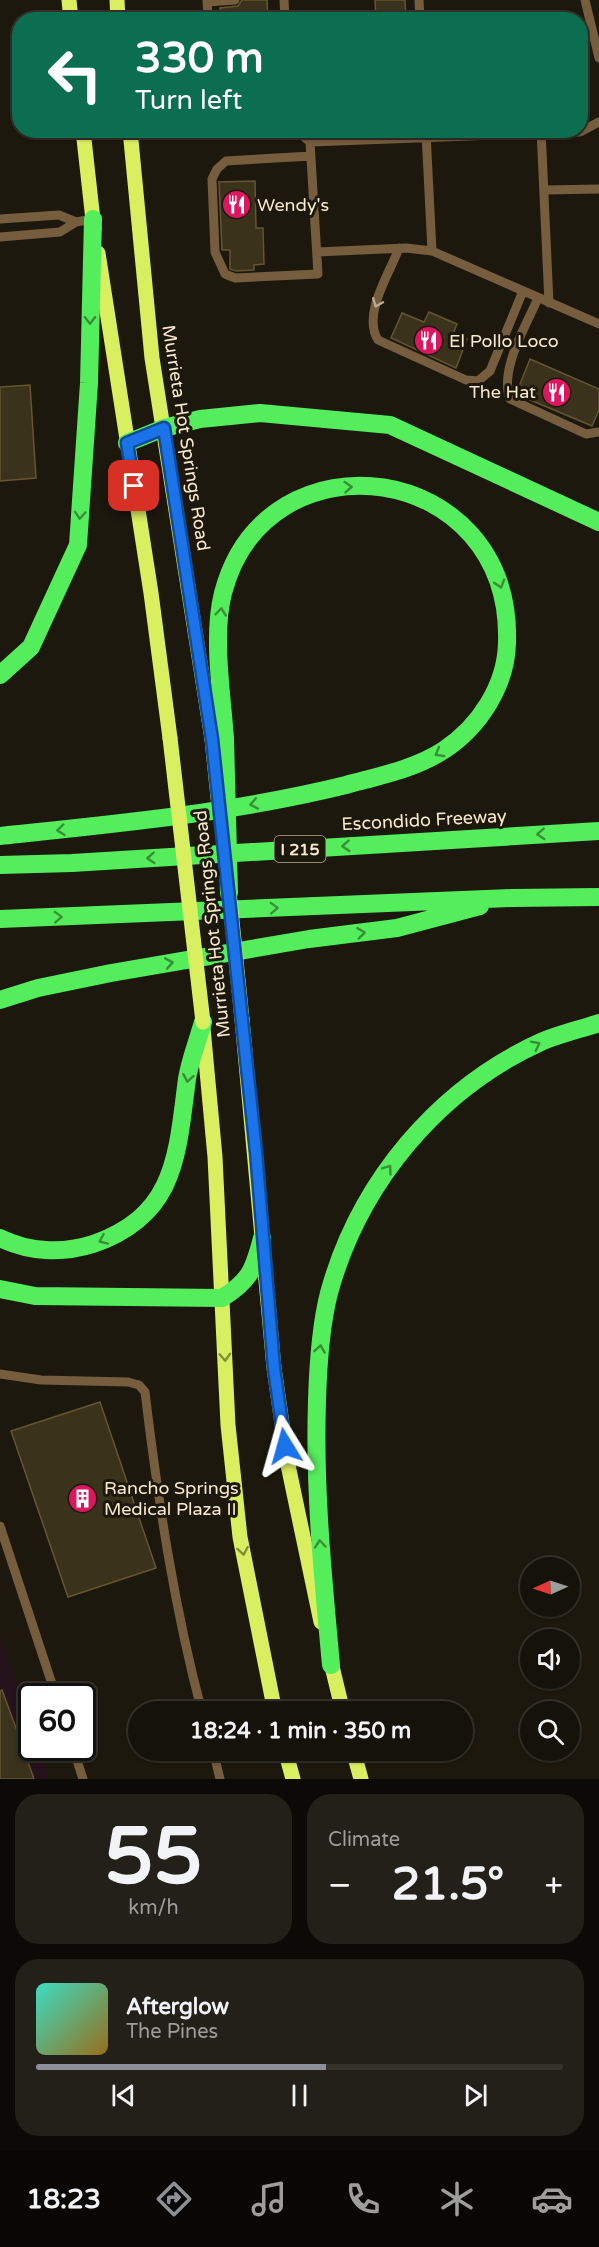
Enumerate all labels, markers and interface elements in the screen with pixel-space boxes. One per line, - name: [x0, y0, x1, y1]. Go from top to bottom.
- text: 330 m: [135, 33, 264, 84]
- icon: left: [36, 36, 114, 114]
- text: Turn left: [135, 84, 242, 117]
- restaurant icon: Wendy's: [220, 189, 252, 221]
- place label: Wendy's: [257, 194, 329, 216]
- one-way arrow: [372, 296, 384, 307]
- one-way arrow: [84, 315, 97, 324]
- street label: Murrieta Hot Springs Road: [157, 323, 215, 553]
- restaurant icon: El Pollo Loco: [412, 325, 444, 357]
- place label: El Pollo Loco: [449, 330, 559, 352]
- restaurant icon: The Hat: [541, 376, 573, 408]
- place label: The Hat: [469, 381, 536, 403]
- pin: [108, 460, 159, 511]
- icon: arrive: [117, 469, 150, 502]
- one-way arrow: [344, 481, 353, 494]
- one-way arrow: [73, 510, 86, 519]
- one-way arrow: [493, 578, 505, 589]
- one-way arrow: [214, 607, 227, 616]
- one-way arrow: [435, 745, 445, 757]
- one-way arrow: [250, 797, 260, 810]
- street label: Escondido Freeway: [341, 805, 507, 835]
- street label: Murrieta Hot Springs Road: [189, 809, 235, 1039]
- one-way arrow: [57, 823, 66, 836]
- one-way arrow: [536, 828, 545, 841]
- road number: I 215: [274, 836, 326, 862]
- one-way arrow: [341, 839, 350, 852]
- one-way arrow: [147, 851, 156, 864]
- one-way arrow: [270, 901, 279, 914]
- one-way arrow: [54, 910, 63, 923]
- one-way arrow: [357, 927, 366, 939]
- one-way arrow: [163, 957, 173, 970]
- one-way arrow: [530, 1041, 541, 1053]
- one-way arrow: [182, 1073, 195, 1083]
- one-way arrow: [381, 1164, 392, 1175]
- one-way arrow: [98, 1233, 109, 1245]
- one-way arrow: [313, 1344, 326, 1354]
- one-way arrow: [219, 1352, 232, 1361]
- position arrow: [253, 1414, 317, 1478]
- place label: Rancho Springs Medical Plaza II: [104, 1477, 239, 1520]
- building icon: Rancho Springs Medical Plaza II: [67, 1482, 99, 1514]
- one-way arrow: [314, 1539, 327, 1548]
- one-way arrow: [236, 1546, 248, 1555]
- north arrow: [520, 1557, 580, 1617]
- map controls: [520, 1557, 580, 1761]
- button: sound: [520, 1629, 580, 1689]
- speed limit sign: 60: [18, 1683, 96, 1761]
- button: search: [520, 1701, 580, 1761]
- text: 18:24 · 1 min · 350 m: [190, 1718, 411, 1744]
- text: 55: [105, 1810, 202, 1904]
- text: Climate: [328, 1828, 400, 1852]
- text: 21.5°: [392, 1858, 504, 1912]
- text: −: [328, 1866, 352, 1905]
- text: +: [544, 1866, 563, 1905]
- text: km/h: [128, 1896, 179, 1920]
- text: Afterglow: [126, 1994, 229, 2020]
- text: The Pines: [126, 2020, 218, 2044]
- icon: previous: [107, 2079, 140, 2112]
- icon: pause: [283, 2079, 316, 2112]
- icon: next: [459, 2079, 492, 2112]
- icon: directions: [153, 2178, 195, 2220]
- icon: music: [248, 2178, 290, 2220]
- icon: phone: [342, 2178, 384, 2220]
- icon: climate: [436, 2178, 478, 2220]
- icon: car: [531, 2178, 573, 2220]
- text: 18:23: [26, 2183, 101, 2216]

